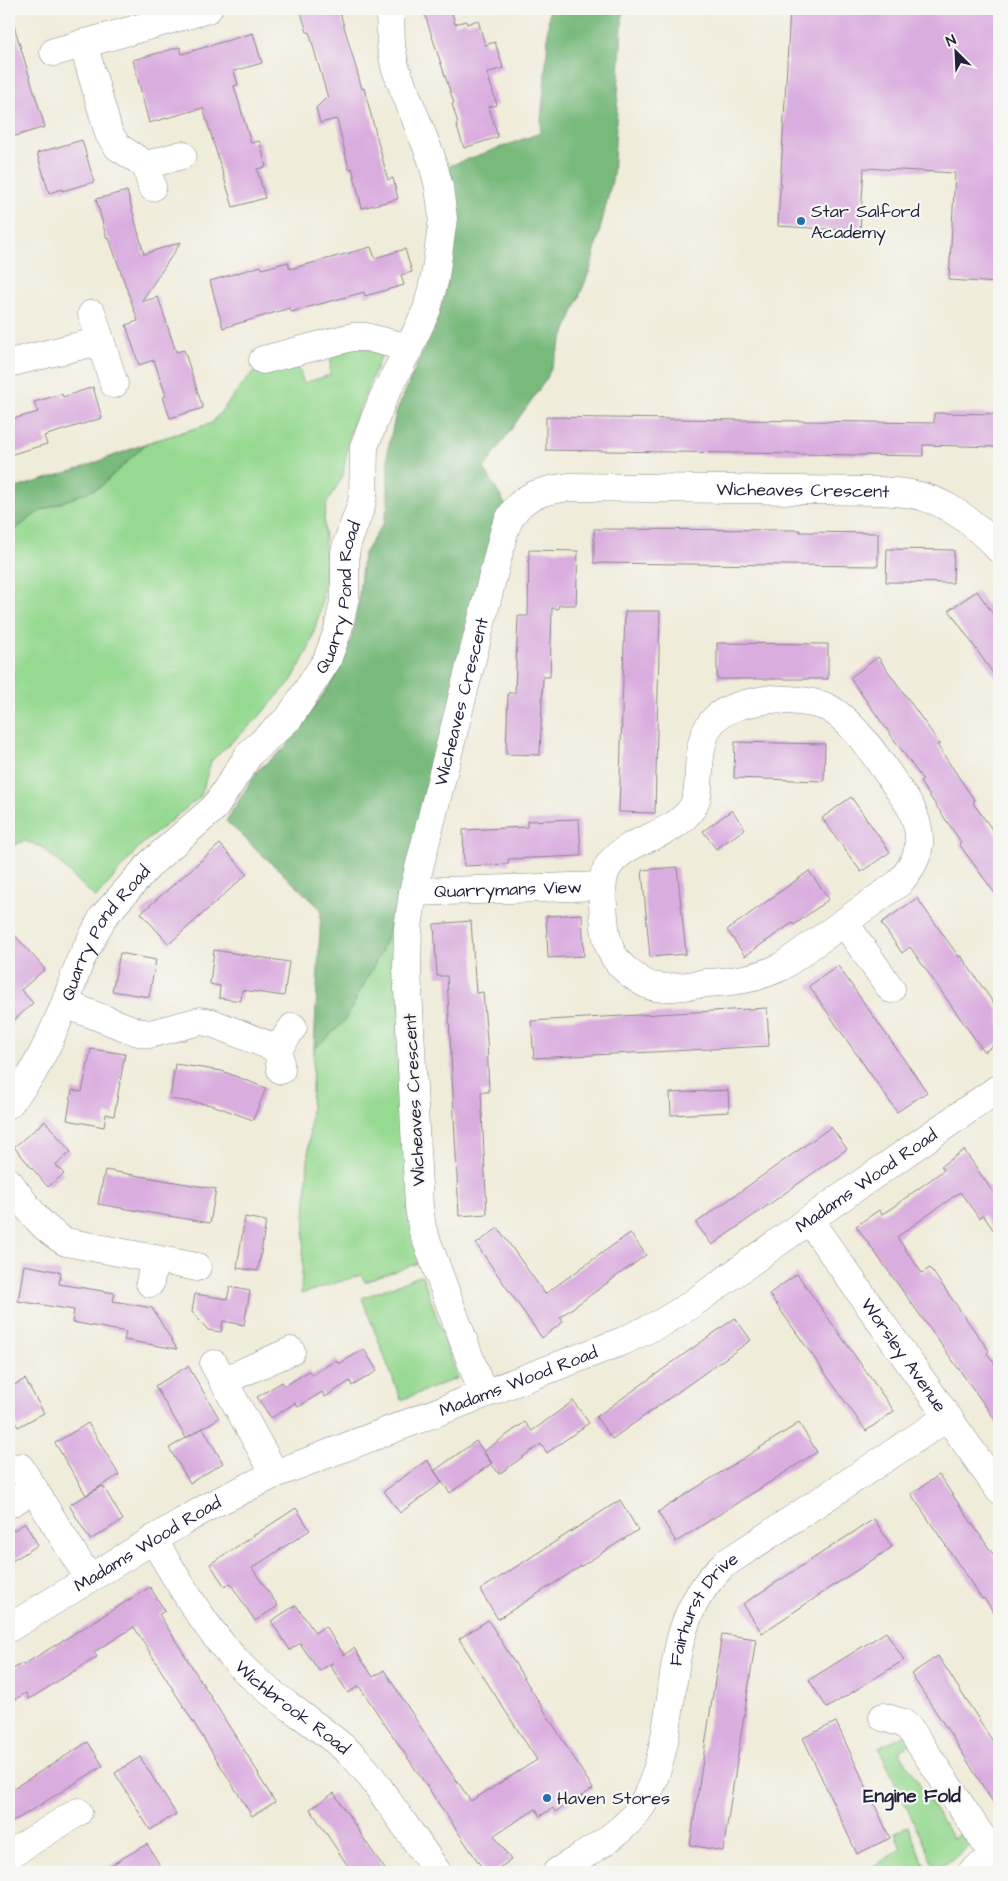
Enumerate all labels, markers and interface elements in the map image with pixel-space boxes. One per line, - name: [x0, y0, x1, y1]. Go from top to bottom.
- north arrow: [930, 28, 980, 78]
- text: N: [943, 30, 959, 52]
- place label: Star Salford Academy: [811, 199, 920, 246]
- marker: Star Salford Academy: [795, 215, 807, 227]
- street label: Wicheaves Crescent: [716, 477, 891, 505]
- street label: Quarry Pond Road: [309, 518, 367, 679]
- street label: Wicheaves Crescent: [428, 614, 495, 789]
- street label: Quarry Pond Road: [55, 860, 156, 1004]
- street label: Quarrymans View: [434, 875, 582, 904]
- street label: Wicheaves Crescent: [397, 1012, 432, 1187]
- street label: Madams Wood Road: [790, 1123, 942, 1239]
- street label: Worsley Avenue: [855, 1293, 953, 1418]
- street label: Madams Wood Road: [436, 1340, 601, 1423]
- street label: Madams Wood Road: [69, 1490, 225, 1598]
- street label: Fairhurst Drive: [663, 1546, 743, 1668]
- street label: Wichbrook Road: [229, 1655, 355, 1761]
- district label: Engine Fold: [863, 1783, 961, 1811]
- place label: Haven Stores: [557, 1786, 670, 1811]
- marker: Haven Stores: [541, 1792, 553, 1804]

